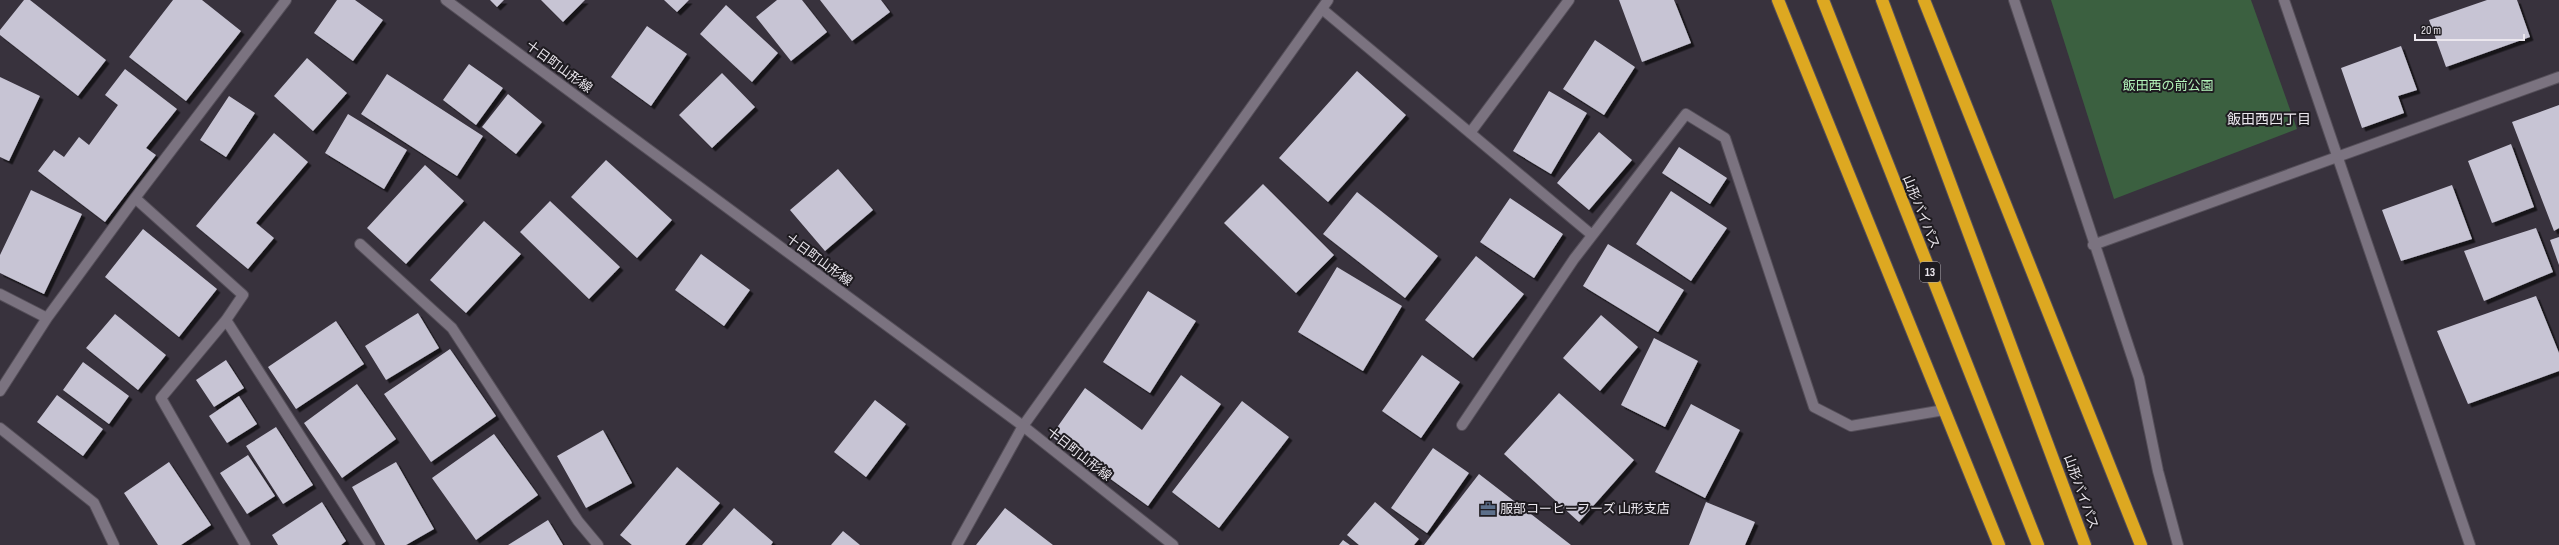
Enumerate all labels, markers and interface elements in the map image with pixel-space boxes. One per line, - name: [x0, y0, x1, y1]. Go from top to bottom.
- scale bar: [2415, 16, 2524, 42]
- text: 20 m: [2421, 23, 2441, 38]
- street label: 十日町山形線: [523, 38, 595, 96]
- park label: 飯田西の前公園: [2122, 78, 2214, 94]
- district label: 飯田西四丁目: [2227, 111, 2311, 128]
- street label: 山形バイパス: [1899, 173, 1943, 251]
- street label: 十日町山形線: [783, 231, 855, 289]
- road number: 13: [1920, 262, 1940, 282]
- street label: 十日町山形線: [1043, 424, 1115, 484]
- street label: 山形バイパス: [2060, 453, 2102, 531]
- office icon: 服部コーヒーフーズ 山形支店: [1479, 500, 1497, 518]
- place label: 服部コーヒーフーズ 山形支店: [1500, 501, 1670, 517]

